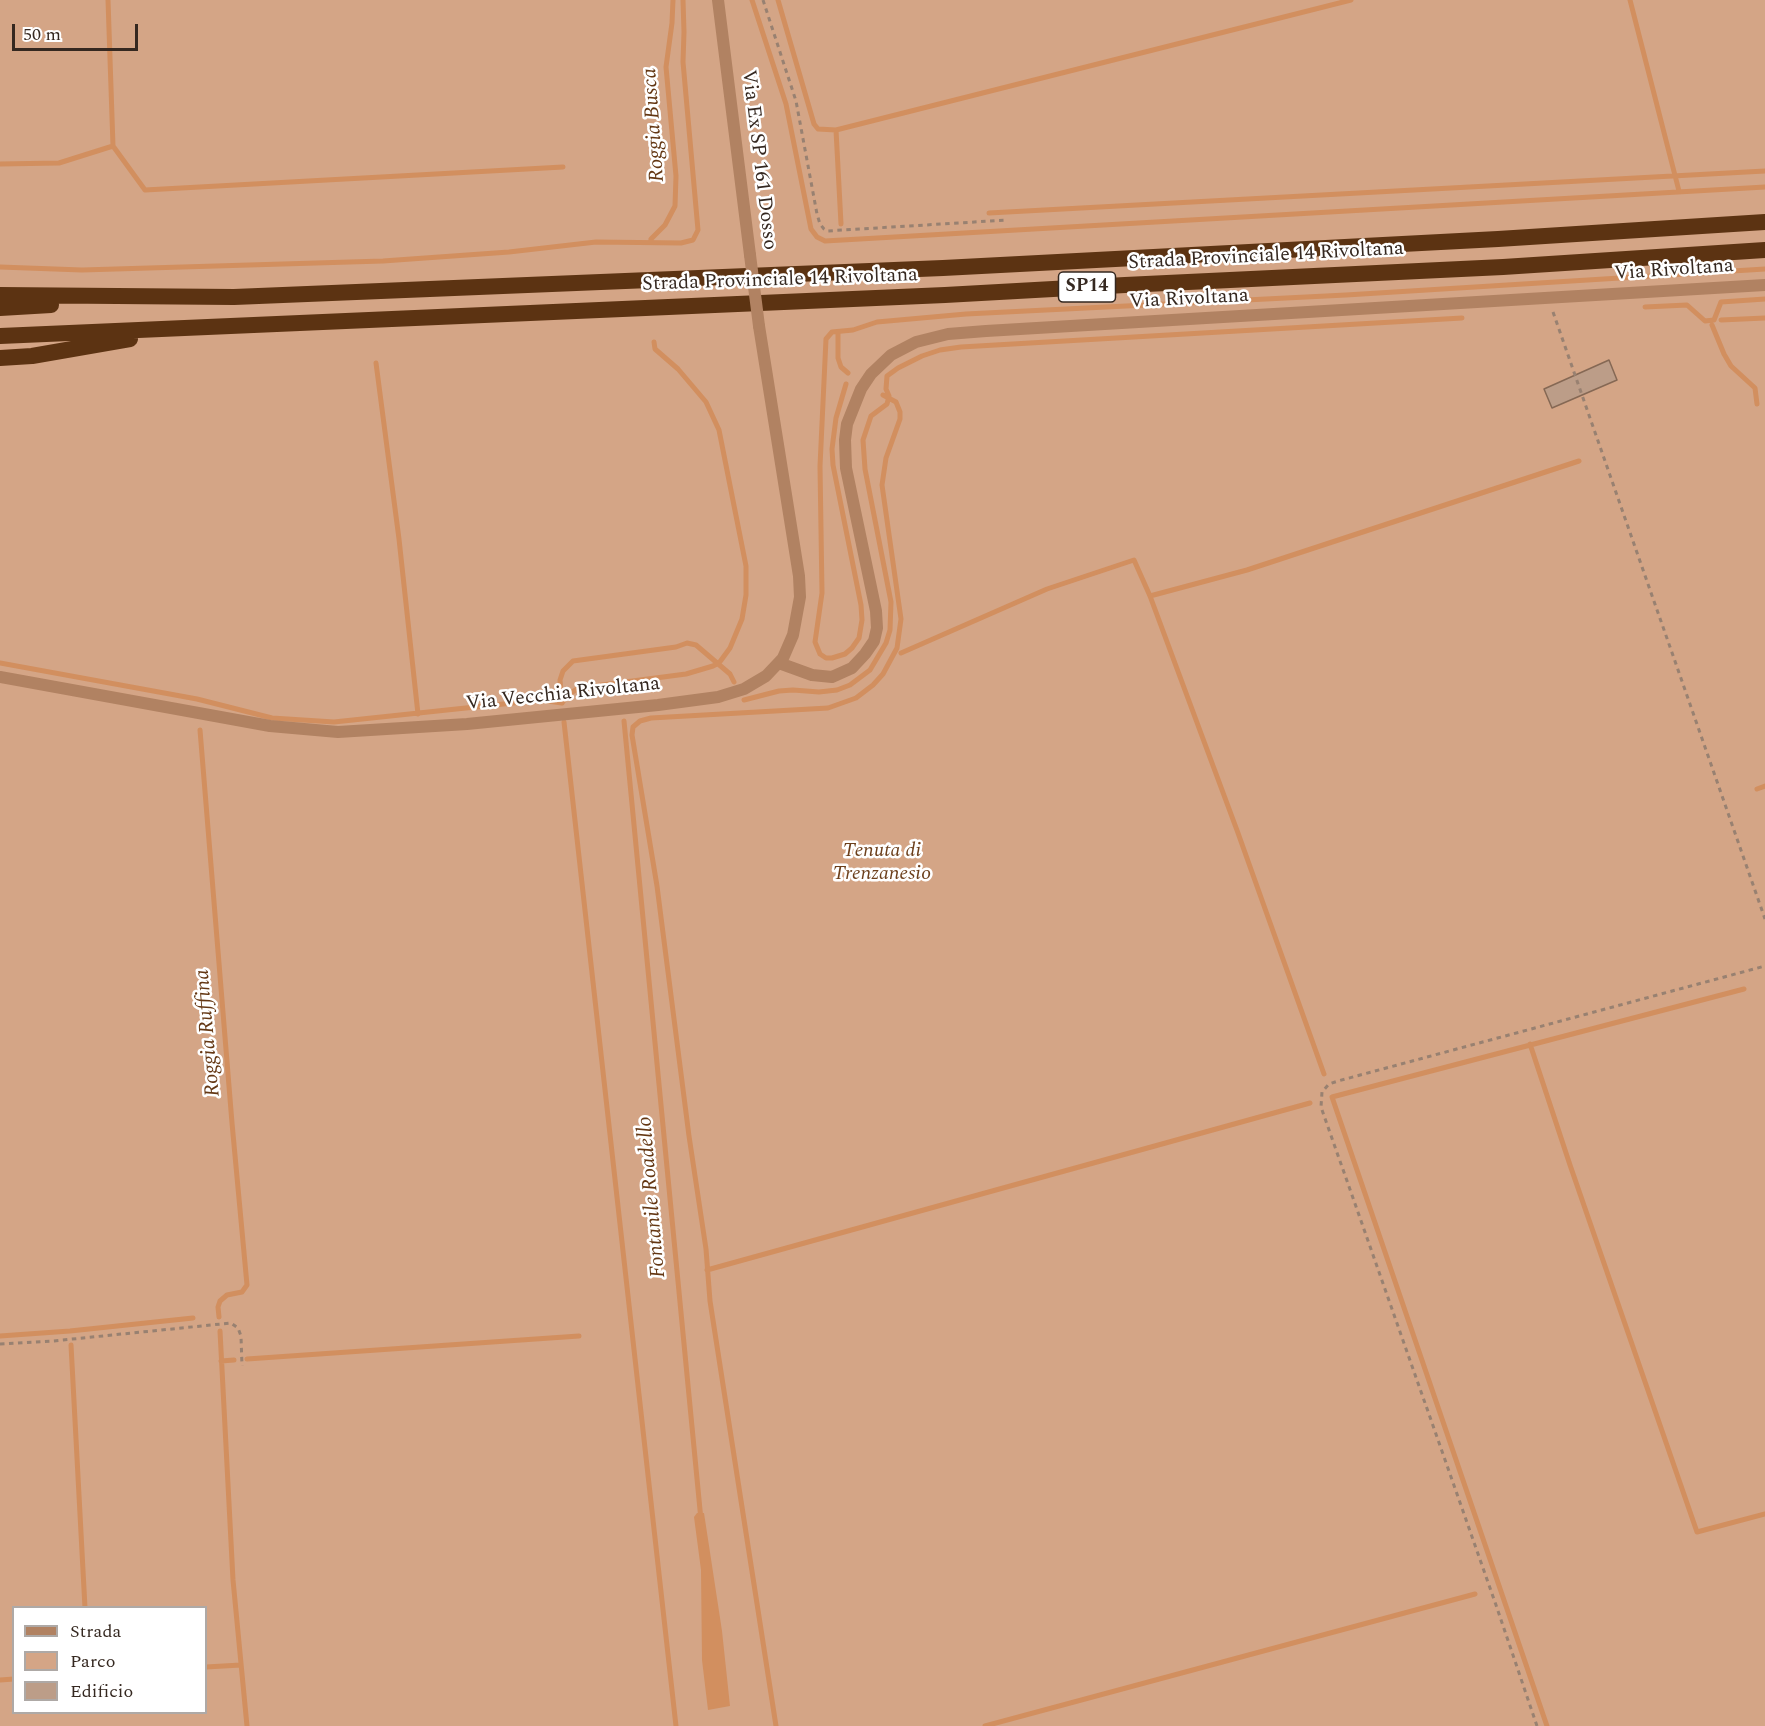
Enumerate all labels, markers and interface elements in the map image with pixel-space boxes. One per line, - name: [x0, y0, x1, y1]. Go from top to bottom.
- scale bar: [15, 12, 141, 50]
- text: 50 m: [23, 21, 61, 48]
- water label: Roggia Busca: [638, 67, 672, 183]
- street label: Via Ex SP 161 Dosso: [735, 69, 781, 251]
- street label: Strada Provinciale 14 Rivoltana: [1128, 238, 1404, 276]
- street label: Via Rivoltana: [1613, 255, 1735, 287]
- street label: Strada Provinciale 14 Rivoltana: [642, 264, 918, 298]
- road number: SP14: [1058, 272, 1116, 302]
- street label: Via Rivoltana: [1129, 285, 1249, 315]
- street label: Via Vecchia Rivoltana: [465, 673, 661, 717]
- park label: Tenuta di Trenzanesio: [833, 840, 931, 887]
- water label: Roggia Ruffina: [191, 968, 227, 1098]
- water label: Fontanile Roadello: [633, 1115, 673, 1279]
- legend: [12, 1606, 207, 1714]
- text: Strada: [70, 1618, 121, 1645]
- text: Parco: [70, 1648, 115, 1675]
- text: Edificio: [70, 1678, 133, 1705]

